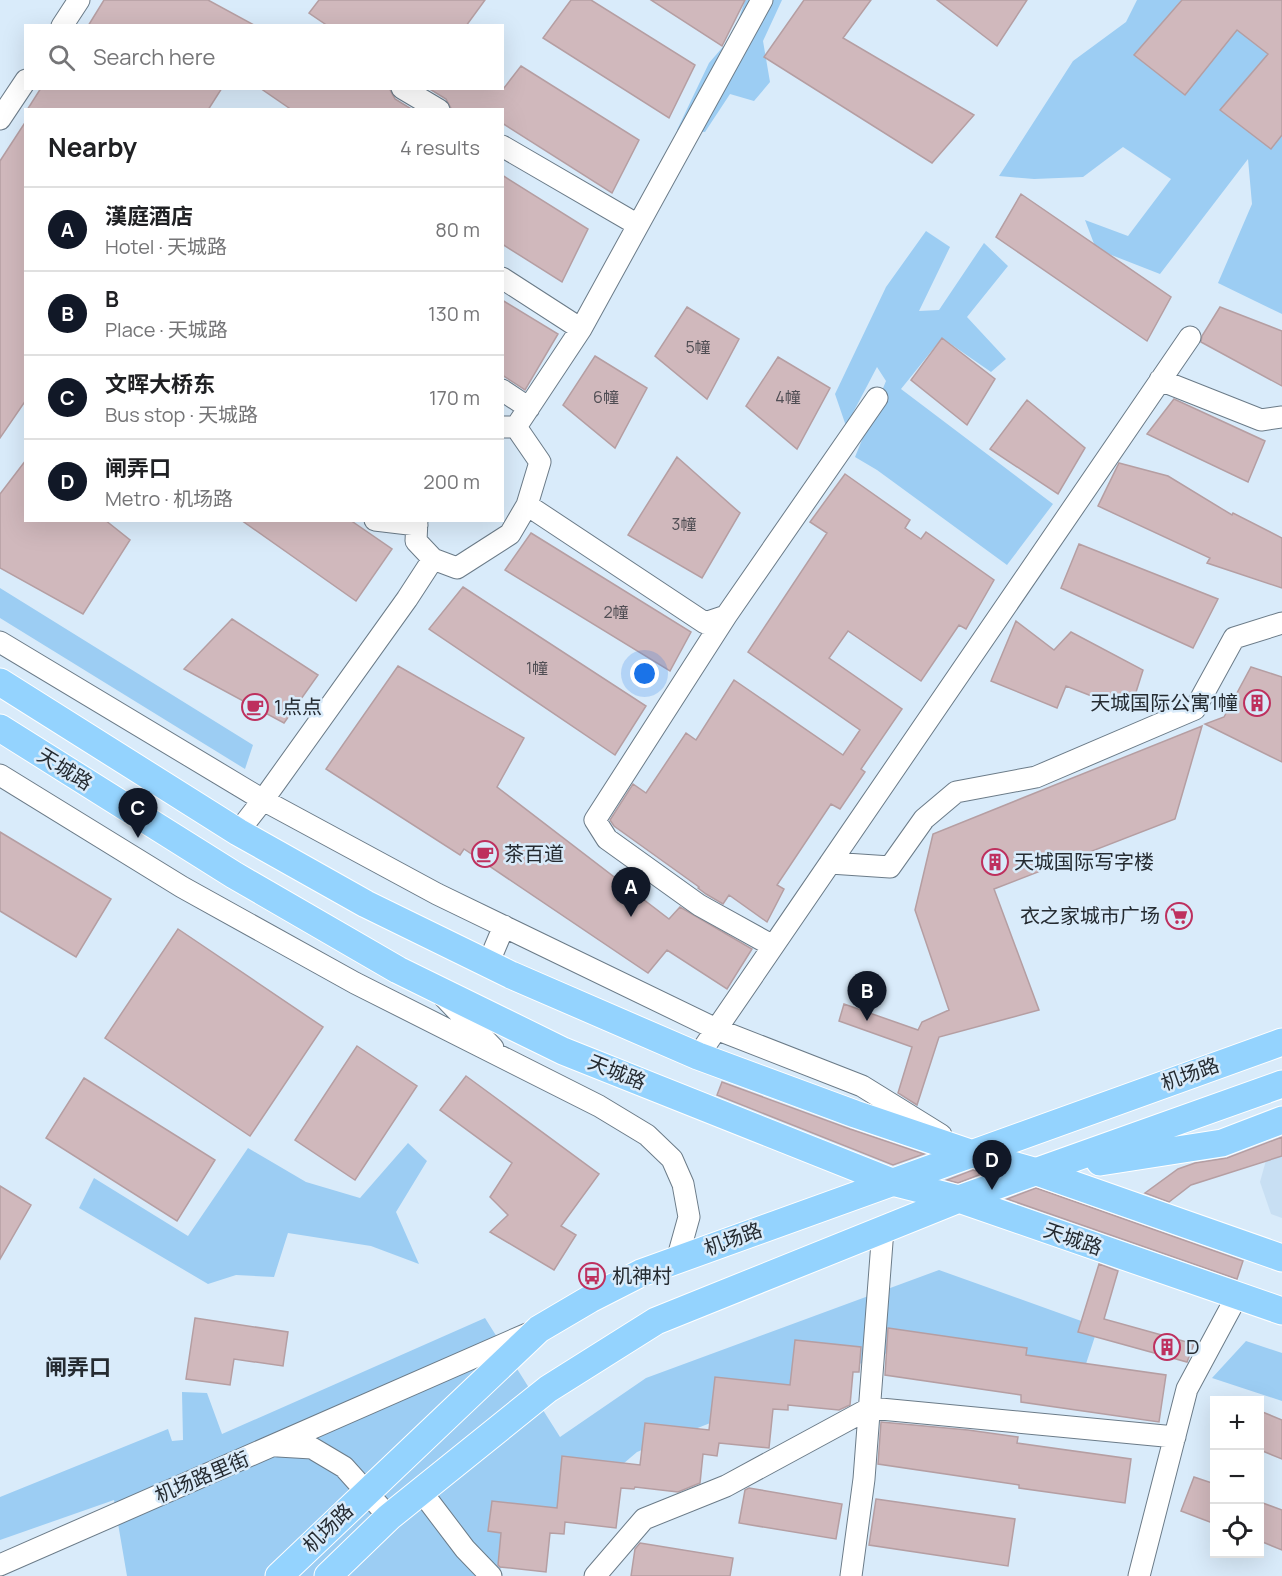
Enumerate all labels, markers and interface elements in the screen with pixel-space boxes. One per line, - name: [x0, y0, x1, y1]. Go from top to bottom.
- search box: [24, 24, 504, 90]
- icon: search: [45, 41, 78, 74]
- text: Search here: [93, 42, 215, 72]
- text: Nearby: [48, 129, 137, 165]
- text: 4 results: [400, 134, 480, 161]
- text: 漢庭酒店: [105, 201, 193, 231]
- text: A: [61, 216, 74, 243]
- text: 80 m: [435, 216, 480, 243]
- text: Hotel · 天城路: [105, 233, 227, 260]
- text: B: [105, 284, 119, 314]
- text: B: [61, 300, 74, 327]
- text: 130 m: [428, 300, 480, 327]
- text: Place · 天城路: [105, 316, 228, 343]
- house number: 5幢: [685, 336, 711, 358]
- text: 文晖大桥东: [105, 369, 215, 399]
- text: C: [60, 384, 75, 411]
- text: 170 m: [429, 384, 480, 411]
- house number: 6幢: [593, 386, 619, 408]
- house number: 4幢: [775, 386, 801, 408]
- text: Bus stop · 天城路: [105, 401, 258, 428]
- text: 闸弄口: [105, 453, 171, 483]
- text: D: [60, 468, 75, 495]
- text: 200 m: [423, 468, 480, 495]
- text: Metro · 机场路: [105, 485, 233, 512]
- house number: 3幢: [672, 513, 696, 535]
- house number: 2幢: [603, 601, 629, 623]
- house number: 1幢: [526, 657, 548, 679]
- your location: [630, 659, 659, 688]
- building icon: 天城国际公寓1幢: [1242, 688, 1272, 718]
- place label: 天城国际公寓1幢: [1090, 689, 1238, 716]
- cafe icon: 1点点: [240, 692, 270, 722]
- place label: 1点点: [274, 693, 322, 720]
- street label: 天城路: [33, 741, 98, 796]
- pin: C: [118, 788, 158, 838]
- cafe icon: 茶百道: [470, 839, 500, 869]
- place label: 茶百道: [504, 840, 564, 867]
- building icon: 天城国际写字楼: [980, 847, 1010, 877]
- place label: 天城国际写字楼: [1014, 848, 1154, 875]
- pin: A: [612, 868, 650, 917]
- supermarket icon: 衣之家城市广场: [1164, 901, 1194, 931]
- place label: 衣之家城市广场: [1020, 902, 1160, 929]
- pin: B: [848, 972, 886, 1021]
- street label: 天城路: [584, 1048, 650, 1095]
- street label: 机场路: [1157, 1051, 1223, 1096]
- pin: D: [972, 1140, 1012, 1190]
- street label: 机场路: [700, 1216, 766, 1261]
- street label: 天城路: [1040, 1216, 1106, 1261]
- bus stop icon: 机神村: [577, 1261, 607, 1291]
- place label: 机神村: [612, 1262, 672, 1289]
- building icon: D: [1152, 1332, 1182, 1362]
- place label: D: [1186, 1333, 1199, 1360]
- district label: 闸弄口: [45, 1352, 111, 1382]
- map controls: [1210, 1396, 1264, 1558]
- button: +: [1210, 1396, 1264, 1450]
- street label: 机场路里街: [151, 1445, 253, 1509]
- button: −: [1210, 1450, 1264, 1504]
- street label: 机场路: [297, 1497, 359, 1558]
- button: locate: [1210, 1504, 1264, 1558]

